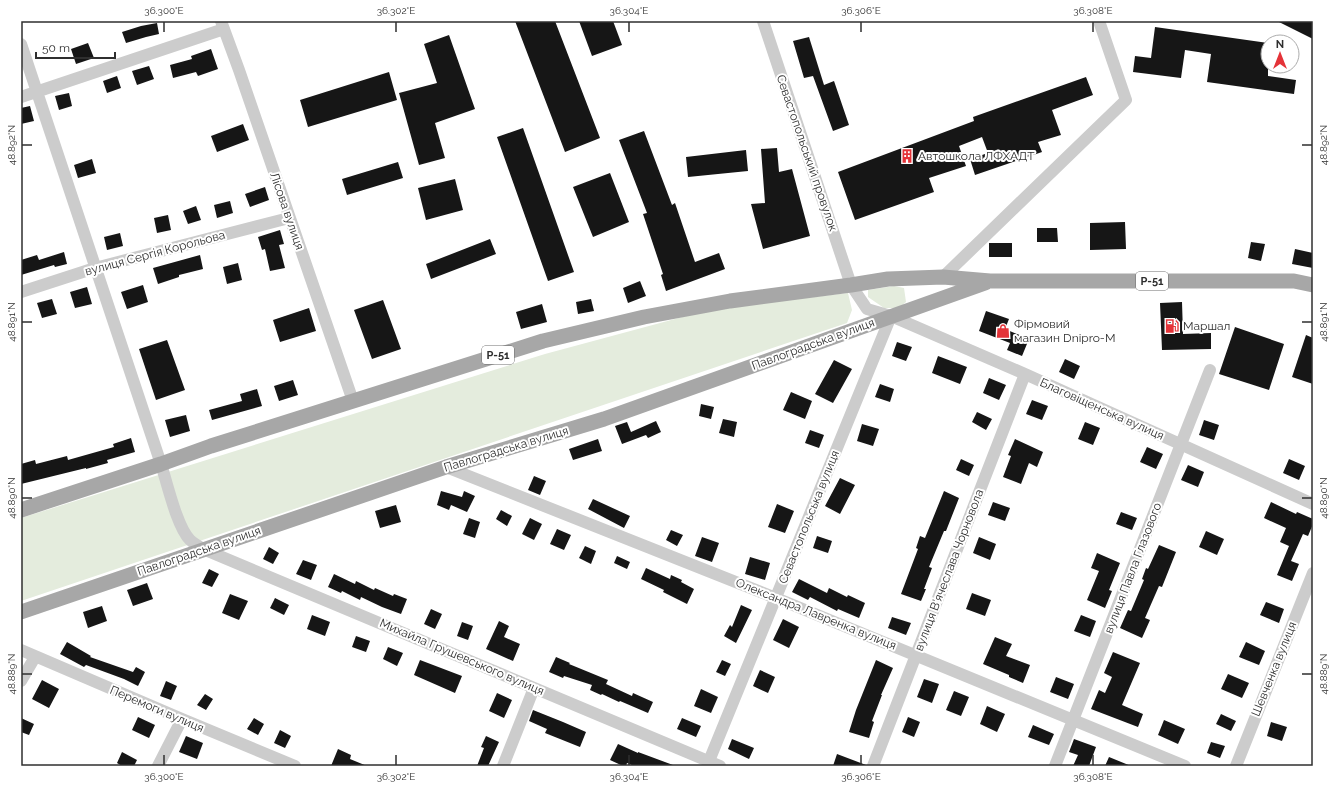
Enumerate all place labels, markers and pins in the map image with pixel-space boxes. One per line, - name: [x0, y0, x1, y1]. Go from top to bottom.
- building icon: Автошкола ЛФХАДТ: [899, 148, 915, 164]
- place label: Автошкола ЛФХАДТ: [918, 149, 1035, 163]
- place label: Фірмовий магазин Dnipro-M: [1014, 317, 1115, 345]
- fuel station icon: Маршал: [1164, 318, 1180, 334]
- place label: Маршал: [1183, 319, 1230, 333]
- shop icon: Фірмовий магазин Dnipro-M: [995, 323, 1011, 339]

